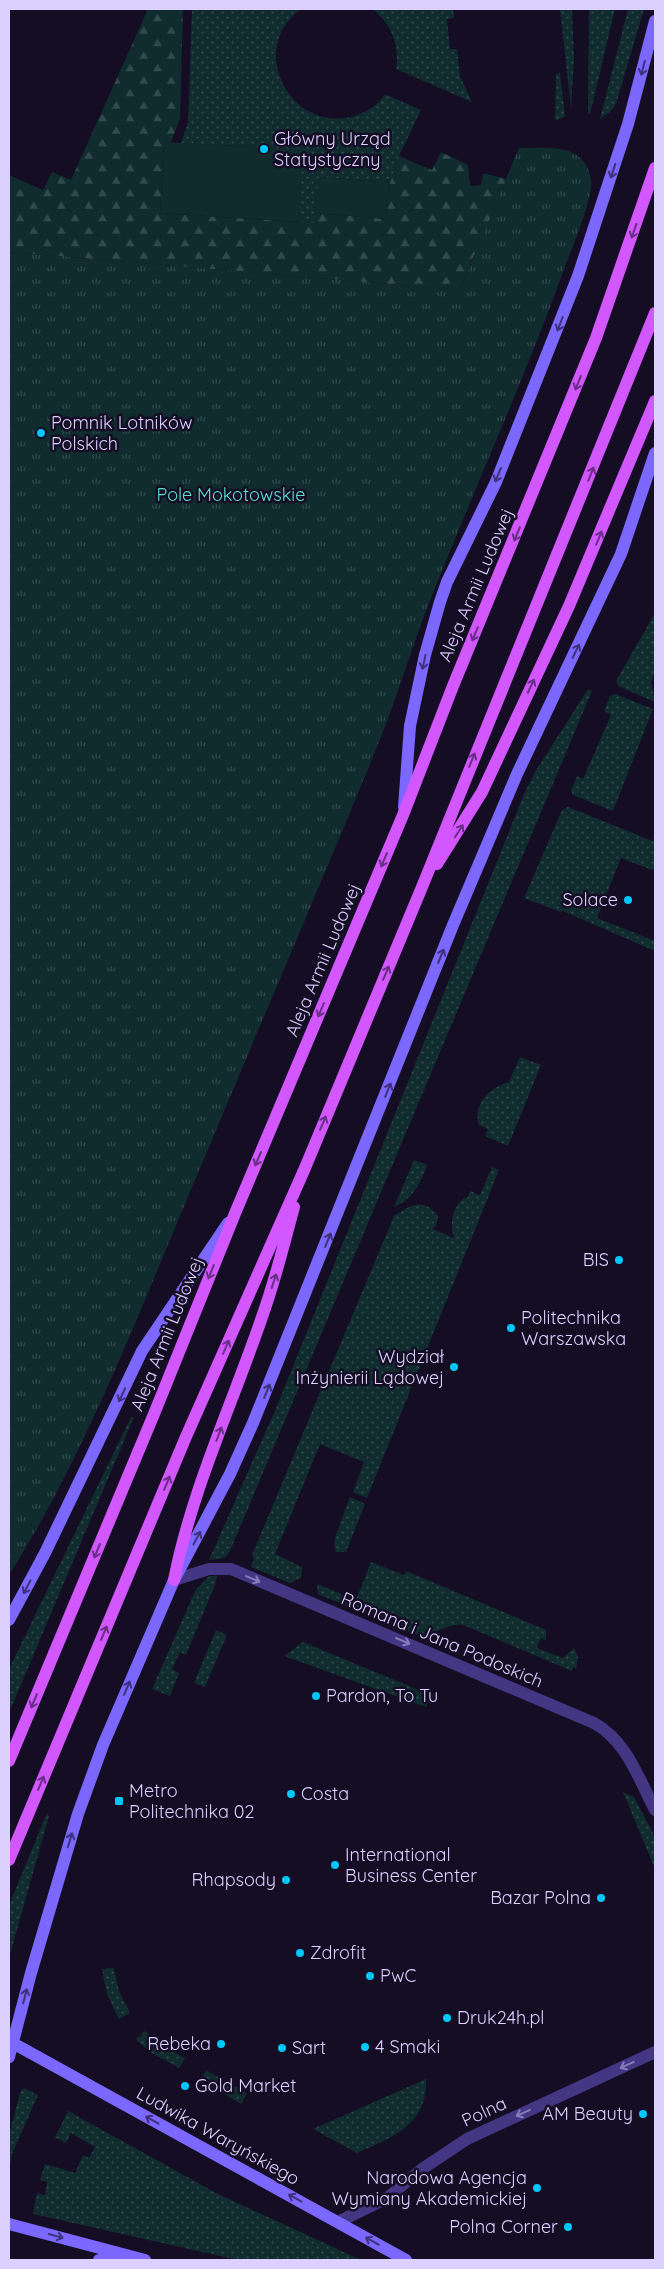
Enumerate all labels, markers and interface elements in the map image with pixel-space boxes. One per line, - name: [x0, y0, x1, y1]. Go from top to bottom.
- one-way arrow: [638, 60, 648, 76]
- place label: Główny Urząd Statystyczny: [274, 127, 391, 171]
- marker: Główny Urząd Statystyczny: [258, 143, 270, 155]
- one-way arrow: [608, 163, 617, 178]
- one-way arrow: [629, 222, 638, 238]
- one-way arrow: [555, 316, 564, 332]
- one-way arrow: [573, 375, 582, 390]
- place label: Pomnik Lotników Polskich: [51, 411, 192, 455]
- marker: Pomnik Lotników Polskich: [35, 427, 47, 439]
- one-way arrow: [587, 466, 596, 482]
- one-way arrow: [493, 467, 503, 482]
- park label: Pole Mokotowskie: [157, 483, 305, 506]
- street label: Aleja Armii Ludowej: [433, 505, 518, 665]
- one-way arrow: [511, 526, 520, 541]
- one-way arrow: [594, 531, 604, 546]
- one-way arrow: [469, 626, 479, 641]
- one-way arrow: [571, 644, 581, 659]
- one-way arrow: [418, 654, 428, 670]
- one-way arrow: [527, 679, 536, 694]
- one-way arrow: [468, 753, 478, 768]
- one-way arrow: [454, 825, 464, 839]
- one-way arrow: [379, 852, 389, 867]
- street label: Aleja Armii Ludowej: [280, 880, 365, 1040]
- place label: Solace: [562, 888, 618, 911]
- marker: Solace: [622, 894, 634, 906]
- one-way arrow: [437, 949, 446, 964]
- one-way arrow: [382, 966, 391, 981]
- one-way arrow: [316, 1002, 325, 1017]
- one-way arrow: [384, 1082, 393, 1098]
- one-way arrow: [319, 1116, 329, 1131]
- one-way arrow: [252, 1151, 262, 1166]
- one-way arrow: [323, 1233, 333, 1248]
- place label: BIS: [583, 1248, 609, 1271]
- street label: Aleja Armii Ludowej: [125, 1253, 208, 1414]
- marker: BIS: [613, 1254, 625, 1266]
- one-way arrow: [206, 1264, 216, 1279]
- one-way arrow: [270, 1273, 280, 1289]
- place label: Politechnika Warszawska: [521, 1306, 626, 1350]
- marker: Politechnika Warszawska: [505, 1322, 517, 1334]
- one-way arrow: [221, 1340, 231, 1355]
- place label: Wydział Inżynierii Lądowej: [295, 1345, 445, 1389]
- marker: Wydział Inżynierii Lądowej: [448, 1361, 460, 1373]
- one-way arrow: [262, 1384, 272, 1399]
- one-way arrow: [116, 1387, 126, 1402]
- one-way arrow: [215, 1427, 224, 1442]
- one-way arrow: [162, 1476, 172, 1491]
- one-way arrow: [192, 1530, 202, 1545]
- one-way arrow: [91, 1543, 101, 1558]
- one-way arrow: [245, 1574, 260, 1584]
- one-way arrow: [22, 1579, 32, 1594]
- street label: Romana i Jana Podoskich: [338, 1587, 547, 1693]
- one-way arrow: [100, 1626, 109, 1641]
- one-way arrow: [395, 1637, 410, 1647]
- one-way arrow: [123, 1681, 132, 1696]
- place label: Pardon, To Tu: [326, 1684, 438, 1707]
- marker: Pardon, To Tu: [310, 1690, 322, 1702]
- one-way arrow: [28, 1693, 38, 1708]
- one-way arrow: [37, 1776, 46, 1791]
- place label: Metro Politechnika 02: [129, 1779, 254, 1823]
- place label: Costa: [301, 1782, 349, 1805]
- marker: Costa: [285, 1788, 297, 1800]
- marker: Metro Politechnika 02: [113, 1795, 125, 1807]
- one-way arrow: [66, 1832, 76, 1848]
- place label: International Business Center: [345, 1843, 477, 1887]
- marker: International Business Center: [329, 1859, 341, 1871]
- place label: Rhapsody: [191, 1868, 276, 1891]
- marker: Rhapsody: [280, 1874, 292, 1886]
- place label: Bazar Polna: [490, 1886, 591, 1909]
- marker: Bazar Polna: [595, 1892, 607, 1904]
- place label: Zdrofit: [310, 1941, 366, 1964]
- marker: Zdrofit: [294, 1947, 306, 1959]
- place label: PwC: [380, 1964, 417, 1987]
- marker: PwC: [364, 1970, 376, 1982]
- one-way arrow: [21, 1988, 30, 2004]
- place label: Druk24h.pl: [457, 2006, 544, 2029]
- marker: Druk24h.pl: [441, 2012, 453, 2024]
- place label: Rebeka: [147, 2032, 211, 2055]
- place label: 4 Smaki: [375, 2035, 440, 2058]
- place label: Sart: [292, 2036, 326, 2059]
- marker: Rebeka: [215, 2038, 227, 2050]
- marker: 4 Smaki: [359, 2041, 371, 2053]
- marker: Sart: [276, 2042, 288, 2054]
- one-way arrow: [620, 2060, 635, 2070]
- place label: Gold Market: [195, 2074, 296, 2097]
- marker: Gold Market: [179, 2080, 191, 2092]
- street label: Ludwika Waryńskiego: [133, 2081, 304, 2190]
- street label: Polna: [458, 2091, 510, 2132]
- place label: AM Beauty: [542, 2102, 633, 2125]
- one-way arrow: [516, 2108, 531, 2118]
- marker: AM Beauty: [637, 2108, 649, 2120]
- one-way arrow: [145, 2115, 160, 2125]
- place label: Narodowa Agencja Wymiany Akademickiej: [331, 2166, 527, 2210]
- marker: Narodowa Agencja Wymiany Akademickiej: [531, 2182, 543, 2194]
- one-way arrow: [288, 2193, 303, 2202]
- place label: Polna Corner: [449, 2215, 558, 2238]
- marker: Polna Corner: [562, 2221, 574, 2233]
- one-way arrow: [47, 2232, 63, 2241]
- one-way arrow: [365, 2236, 380, 2245]

